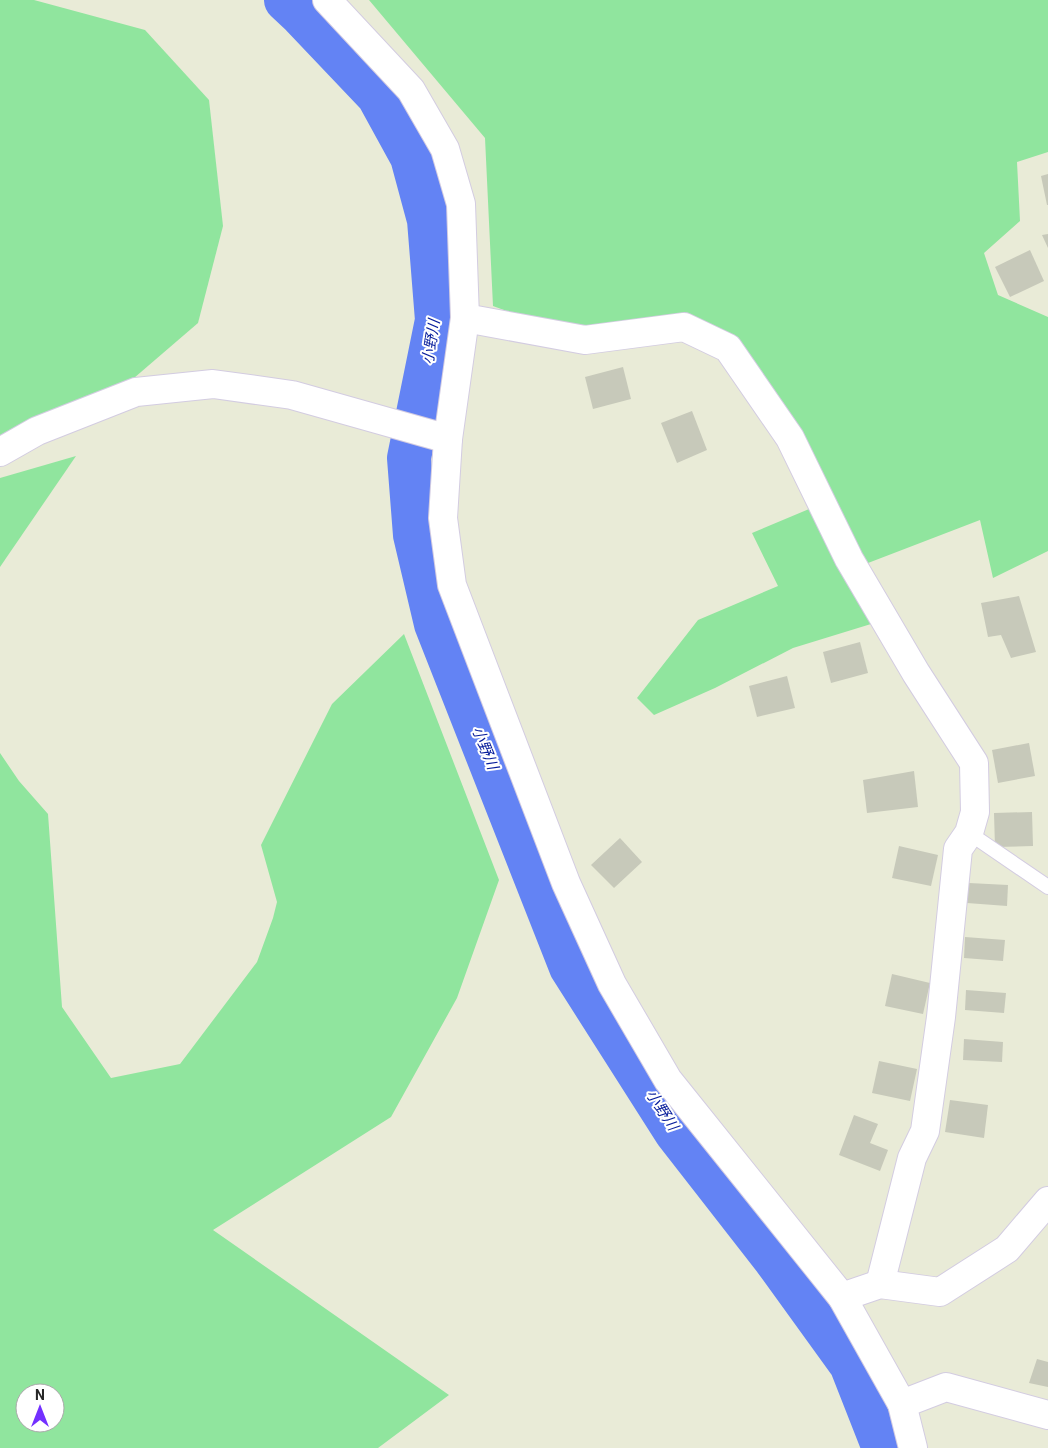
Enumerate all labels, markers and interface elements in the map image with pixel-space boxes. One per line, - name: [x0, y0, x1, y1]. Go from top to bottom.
- water label: 小野川: [419, 316, 444, 366]
- water label: 小野川: [468, 724, 503, 774]
- water label: 小野川: [642, 1086, 683, 1135]
- north arrow: [15, 1383, 65, 1433]
- text: N: [35, 1387, 45, 1403]

